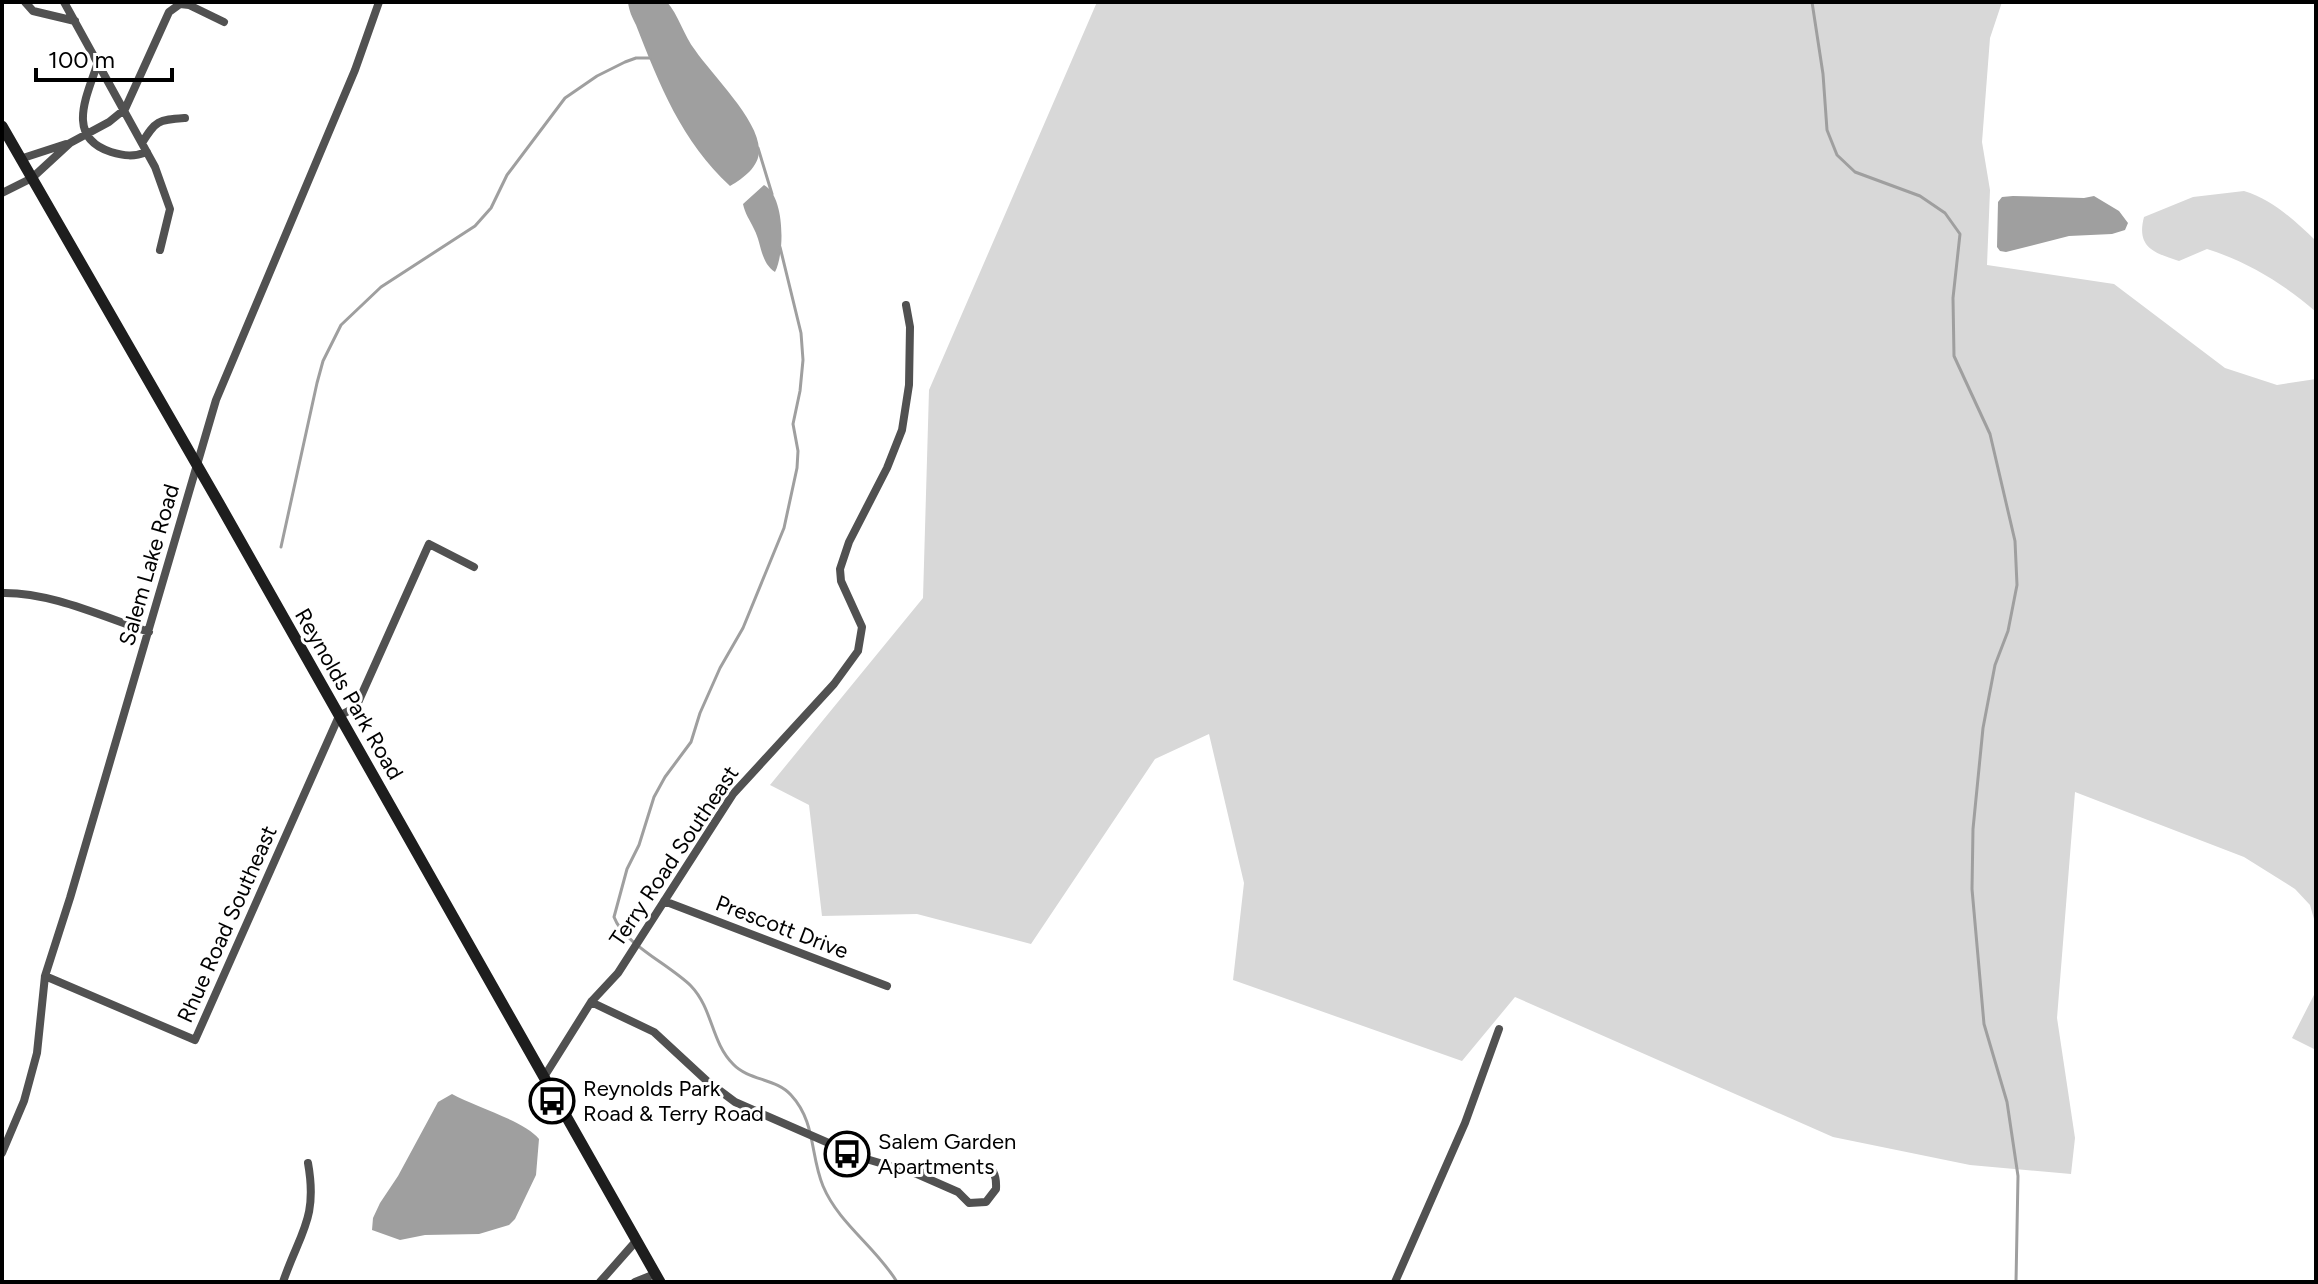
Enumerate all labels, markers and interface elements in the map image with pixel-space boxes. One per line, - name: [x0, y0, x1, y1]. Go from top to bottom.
- scale bar: [36, 32, 172, 82]
- text: 100 m: [48, 45, 115, 74]
- street label: Salem Lake Road: [113, 481, 185, 649]
- street label: Reynolds Park Road: [289, 603, 409, 785]
- street label: Terry Road Southeast: [604, 761, 744, 951]
- street label: Rhue Road Southeast: [171, 821, 283, 1027]
- street label: Prescott Drive: [712, 889, 852, 965]
- place label: Reynolds Park Road & Terry Road: [583, 1075, 764, 1127]
- bus stop icon: Reynolds Park Road & Terry Road: [528, 1077, 576, 1125]
- place label: Salem Garden Apartments: [878, 1128, 1016, 1180]
- bus stop icon: Salem Garden Apartments: [823, 1130, 871, 1178]

